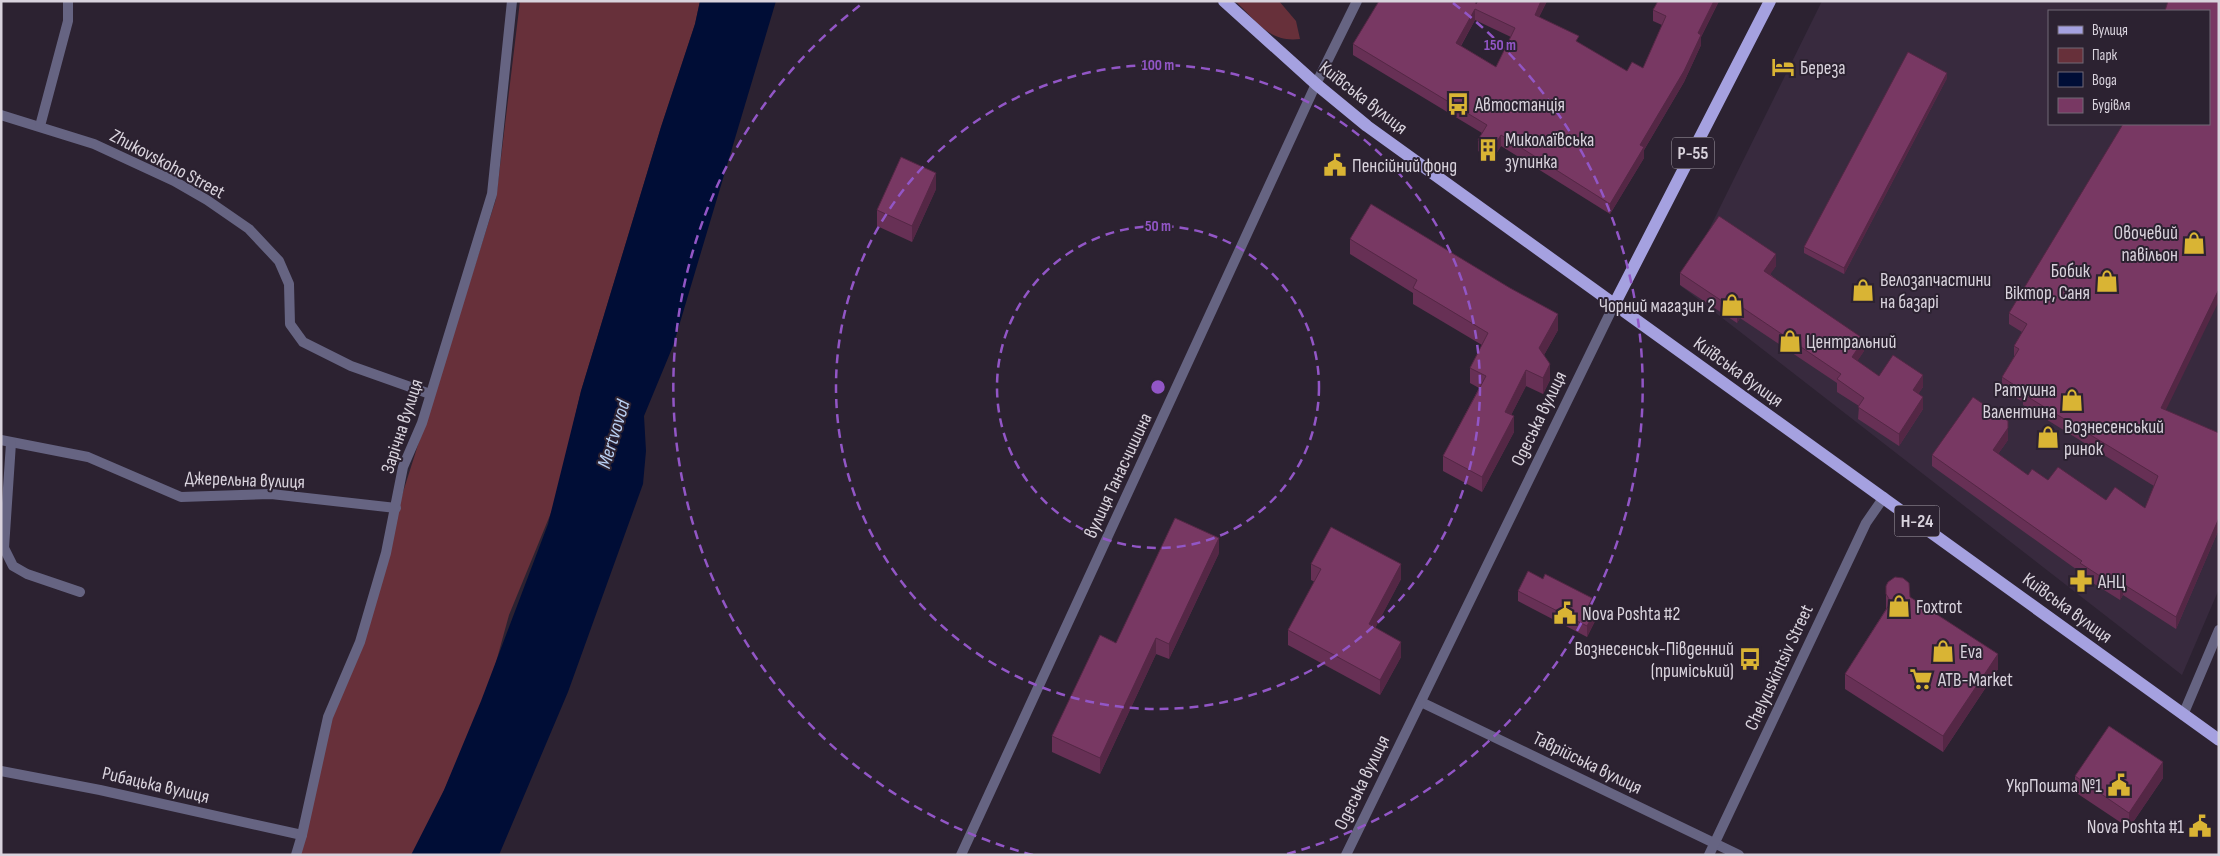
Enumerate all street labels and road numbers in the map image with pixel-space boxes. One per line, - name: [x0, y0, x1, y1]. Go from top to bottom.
- street label: Київська вулиця: [1314, 57, 1412, 140]
- street label: Zhukovskoho Street: [106, 124, 229, 204]
- road number: Р-55: [1672, 138, 1714, 168]
- street label: Київська вулиця: [1689, 332, 1788, 413]
- street label: Одеська вулиця: [1507, 368, 1572, 470]
- street label: Зарічна вулиця: [376, 376, 429, 477]
- street label: вулиця Танасчишина: [1079, 409, 1157, 542]
- street label: Джерельна вулиця: [185, 467, 305, 494]
- road number: Н-24: [1894, 506, 1940, 536]
- street label: Київська вулиця: [2018, 568, 2117, 649]
- street label: Chelyuskintsiv Street: [1740, 601, 1819, 734]
- street label: Таврійська вулиця: [1529, 727, 1646, 800]
- street label: Одеська вулиця: [1330, 732, 1395, 834]
- street label: Рибацька вулиця: [100, 762, 211, 809]

